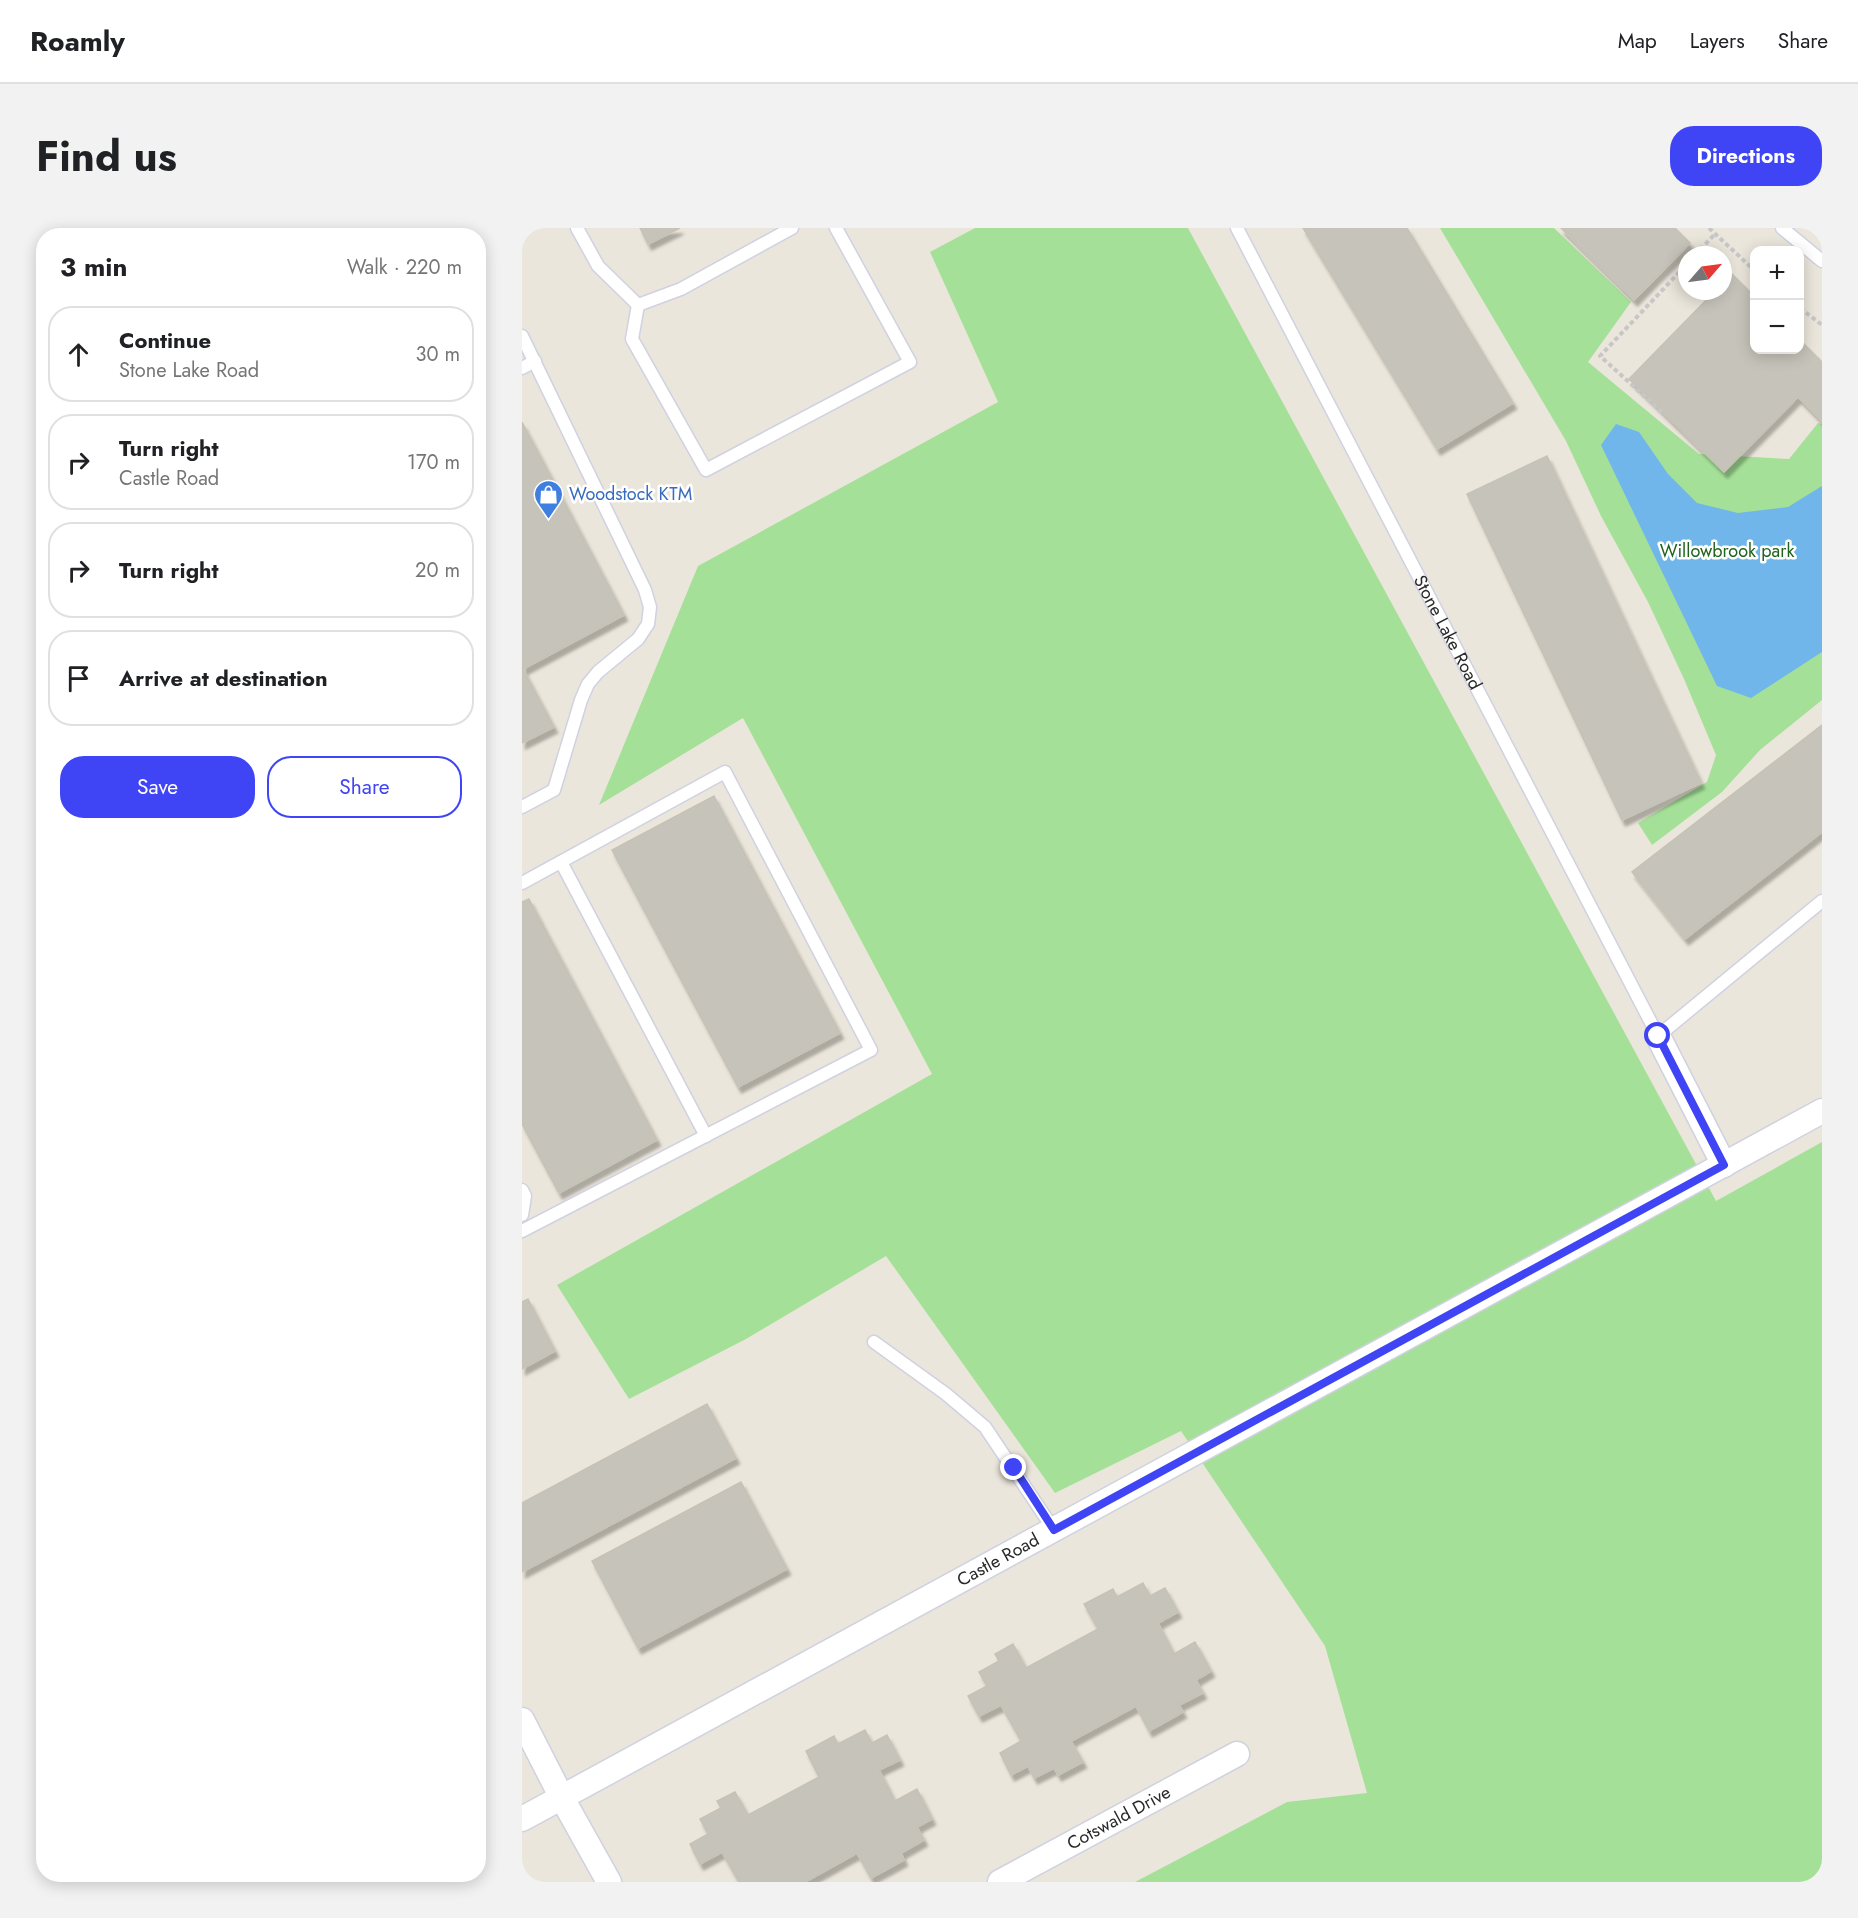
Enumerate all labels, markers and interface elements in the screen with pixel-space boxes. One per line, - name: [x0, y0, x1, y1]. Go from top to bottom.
- text: Roamly: [30, 21, 125, 62]
- text: Map: [1618, 26, 1657, 56]
- text: Layers: [1690, 26, 1745, 56]
- text: Share: [1778, 26, 1828, 56]
- text: Find us: [36, 126, 177, 187]
- button: Directions: [1670, 126, 1822, 186]
- north arrow: [1678, 246, 1732, 300]
- map controls: [1750, 246, 1804, 354]
- button: +: [1750, 246, 1804, 300]
- text: 3 min: [60, 248, 127, 286]
- text: Walk · 220 m: [347, 253, 462, 282]
- button: −: [1750, 300, 1804, 354]
- text: Continue: [119, 324, 211, 356]
- icon: ahead: [62, 338, 95, 371]
- text: 30 m: [415, 340, 460, 369]
- text: Stone Lake Road: [119, 356, 259, 385]
- text: Turn right: [119, 432, 219, 464]
- icon: right: [62, 446, 95, 479]
- text: 170 m: [407, 448, 460, 477]
- text: Castle Road: [119, 464, 219, 493]
- shop icon: Woodstock KTM: [532, 478, 564, 520]
- place label: Woodstock KTM: [569, 481, 692, 507]
- park label: Willowbrook park: [1660, 538, 1794, 564]
- icon: right: [62, 554, 95, 587]
- text: Turn right: [119, 554, 219, 586]
- text: 20 m: [415, 556, 460, 585]
- street label: Stone Lake Road: [1407, 570, 1488, 694]
- icon: arrive: [62, 662, 95, 695]
- text: Arrive at destination: [119, 662, 328, 694]
- button: Save: [60, 756, 255, 818]
- button: Share: [267, 756, 462, 818]
- route start: [1644, 1022, 1670, 1048]
- route end: [1000, 1454, 1026, 1480]
- street label: Castle Road: [952, 1527, 1044, 1593]
- street label: Cotswald Drive: [1062, 1779, 1175, 1856]

